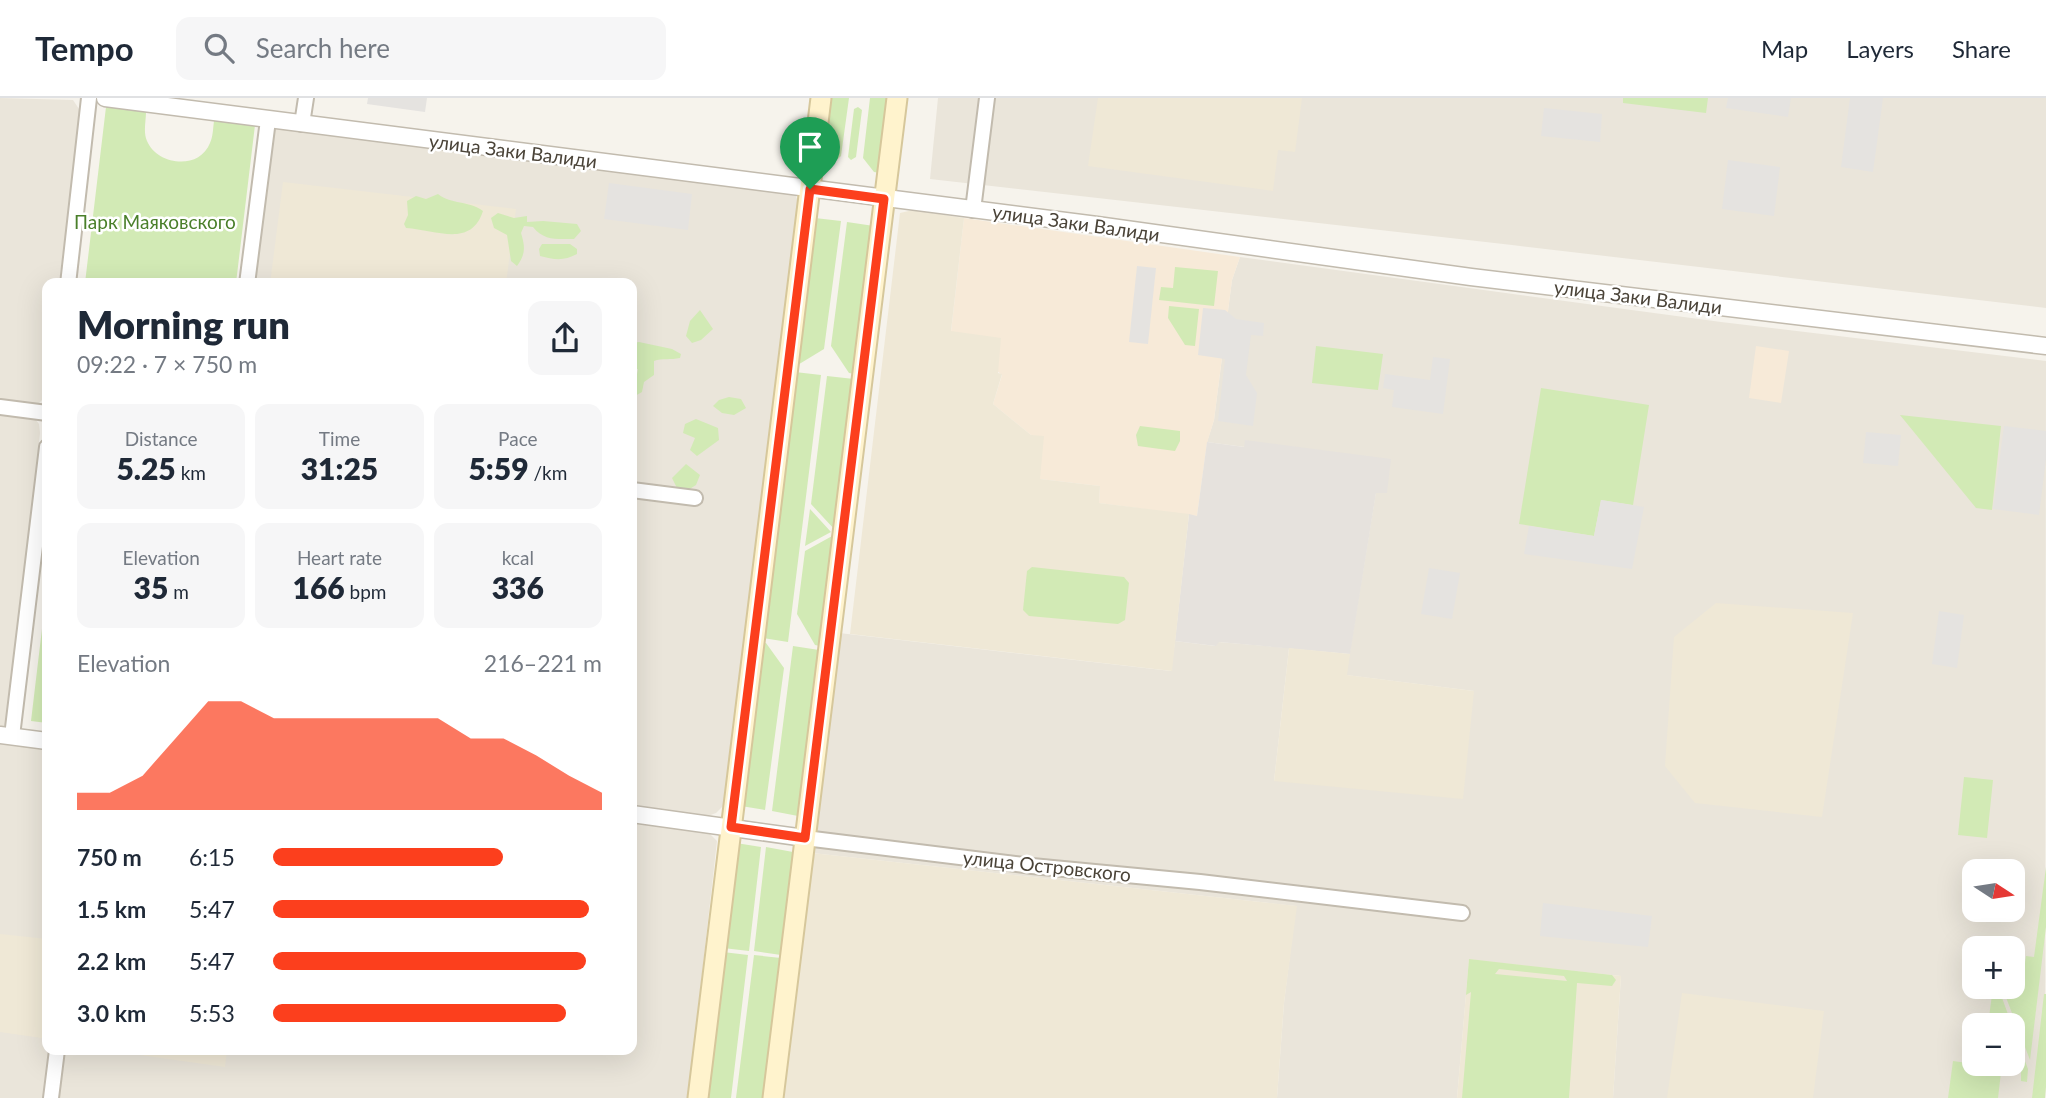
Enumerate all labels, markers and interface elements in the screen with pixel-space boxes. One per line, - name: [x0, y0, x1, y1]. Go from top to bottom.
- search box: [176, 17, 666, 80]
- text: Tempo: [35, 28, 134, 68]
- icon: search: [200, 29, 238, 67]
- text: Search here: [256, 32, 390, 64]
- text: Map: [1761, 34, 1808, 63]
- text: Layers: [1846, 34, 1914, 63]
- text: Share: [1952, 34, 2011, 63]
- pin: [780, 117, 840, 189]
- icon: arrive: [791, 128, 829, 166]
- street label: улица Заки Валиди: [428, 129, 598, 172]
- street label: улица Заки Валиди: [991, 199, 1161, 246]
- park label: Парк Маяковского: [74, 210, 236, 233]
- street label: улица Заки Валиди: [1553, 275, 1723, 318]
- text: Morning run: [77, 301, 290, 347]
- button: share: [528, 301, 602, 375]
- text: 09:22 · 7 × 750 m: [77, 350, 257, 378]
- text: Distance: [125, 427, 198, 450]
- text: Time: [319, 427, 360, 450]
- text: Pace: [498, 427, 538, 450]
- text: 5.25: [116, 450, 176, 486]
- text: 31:25: [301, 450, 378, 486]
- text: 5:59: [468, 450, 529, 486]
- text: km: [176, 461, 206, 484]
- text: /km: [529, 461, 567, 484]
- text: Elevation: [123, 546, 200, 569]
- text: Heart rate: [297, 546, 382, 569]
- text: kcal: [502, 546, 534, 569]
- text: 35: [134, 569, 168, 605]
- text: 166: [293, 569, 345, 605]
- text: 336: [492, 569, 544, 605]
- text: m: [168, 580, 189, 603]
- text: bpm: [345, 580, 386, 603]
- text: Elevation: [77, 649, 170, 677]
- text: 216–221 m: [484, 649, 602, 677]
- text: 750 m: [77, 843, 142, 871]
- text: 6:15: [189, 843, 235, 871]
- street label: улица Островского: [962, 845, 1132, 886]
- north arrow: [1962, 859, 2025, 922]
- map controls: [1962, 859, 2025, 1076]
- text: 1.5 km: [77, 895, 146, 923]
- text: 5:47: [189, 895, 235, 923]
- button: +: [1962, 936, 2025, 999]
- text: 2.2 km: [77, 947, 146, 975]
- text: 5:47: [189, 947, 235, 975]
- text: 3.0 km: [77, 999, 146, 1027]
- text: 5:53: [189, 999, 235, 1027]
- button: −: [1962, 1013, 2025, 1076]

